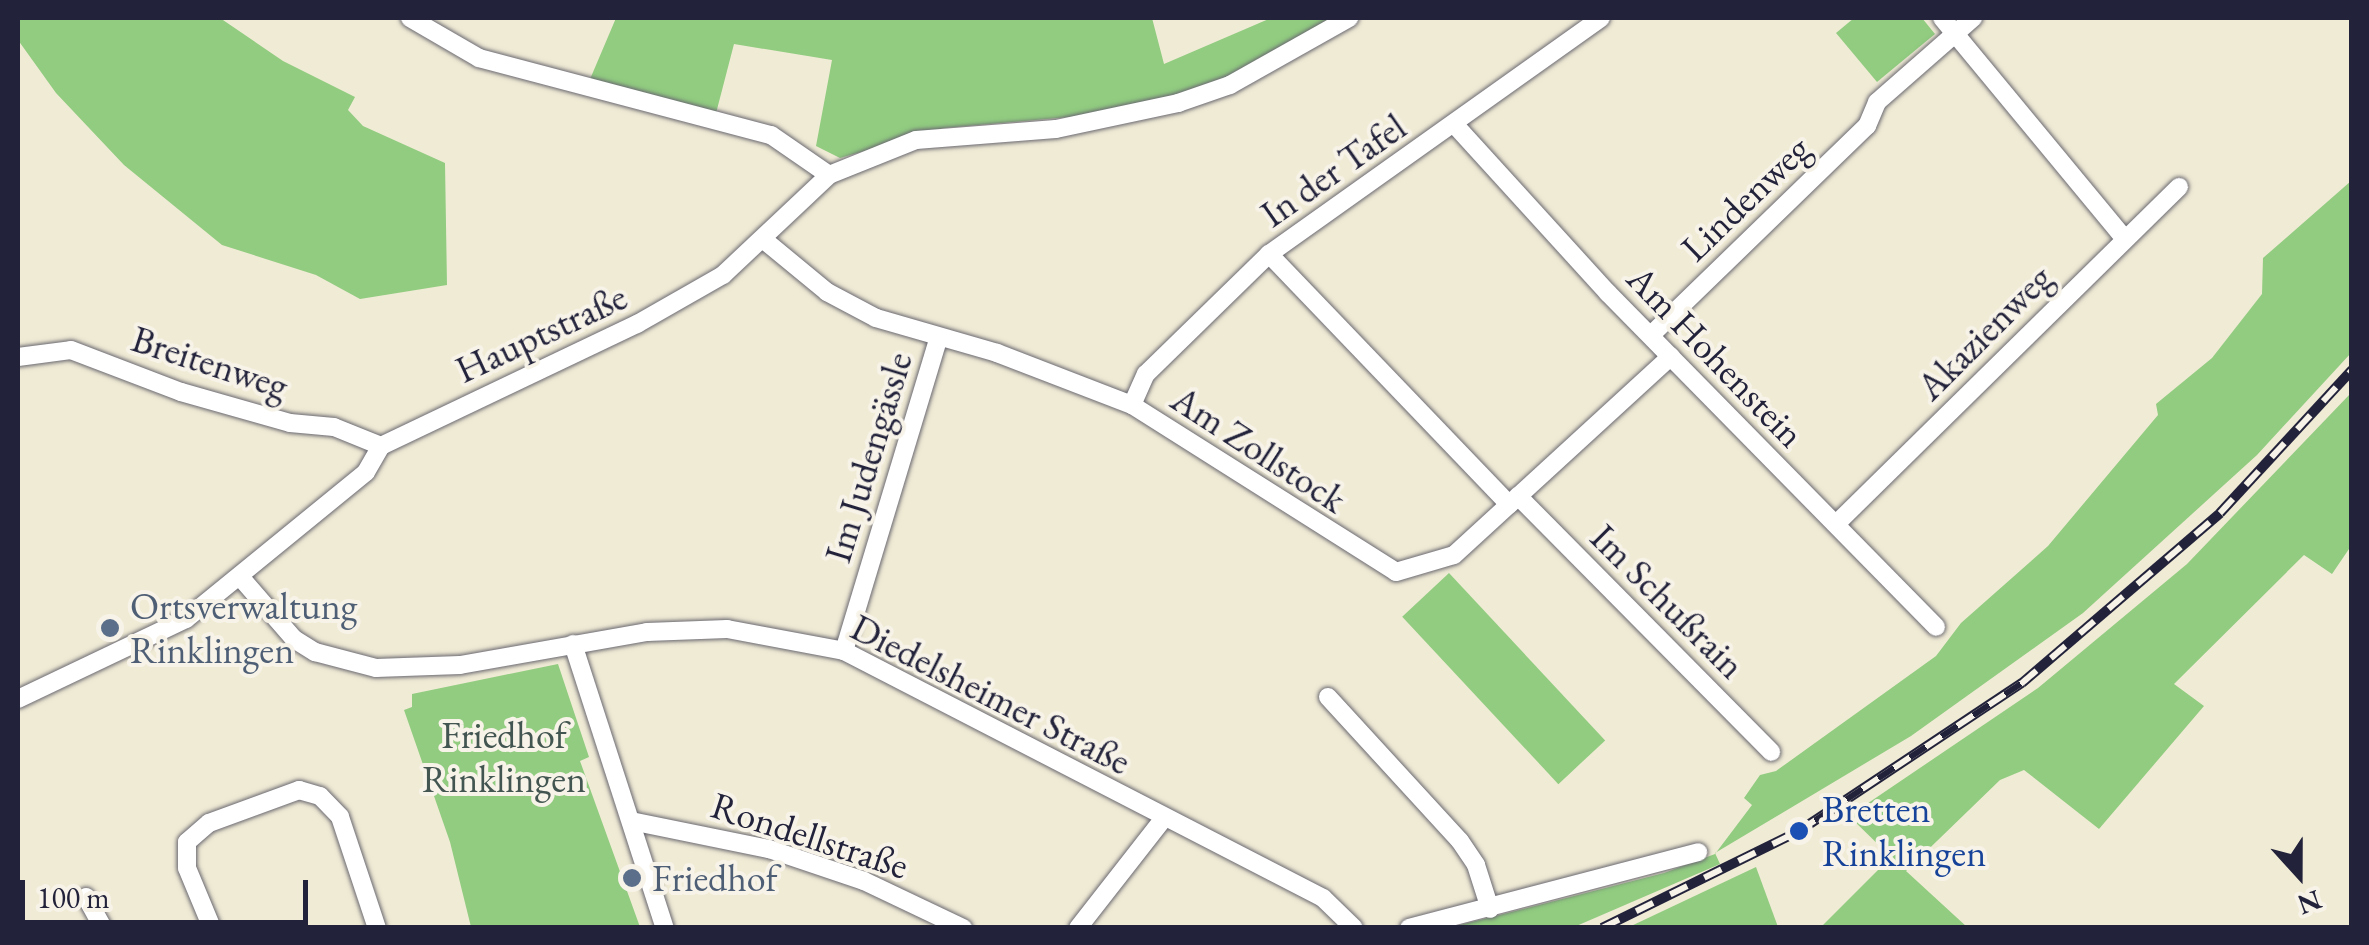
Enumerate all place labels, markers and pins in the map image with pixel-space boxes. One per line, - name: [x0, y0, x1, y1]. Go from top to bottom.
- place label: Ortsverwaltung Rinklingen: [130, 583, 357, 672]
- marker: Ortsverwaltung Rinklingen: [99, 617, 121, 639]
- place label: Bretten Rinklingen: [1822, 786, 1986, 876]
- marker: Bretten Rinklingen: [1786, 818, 1812, 844]
- place label: Friedhof: [652, 855, 778, 901]
- marker: Friedhof: [621, 867, 643, 889]

